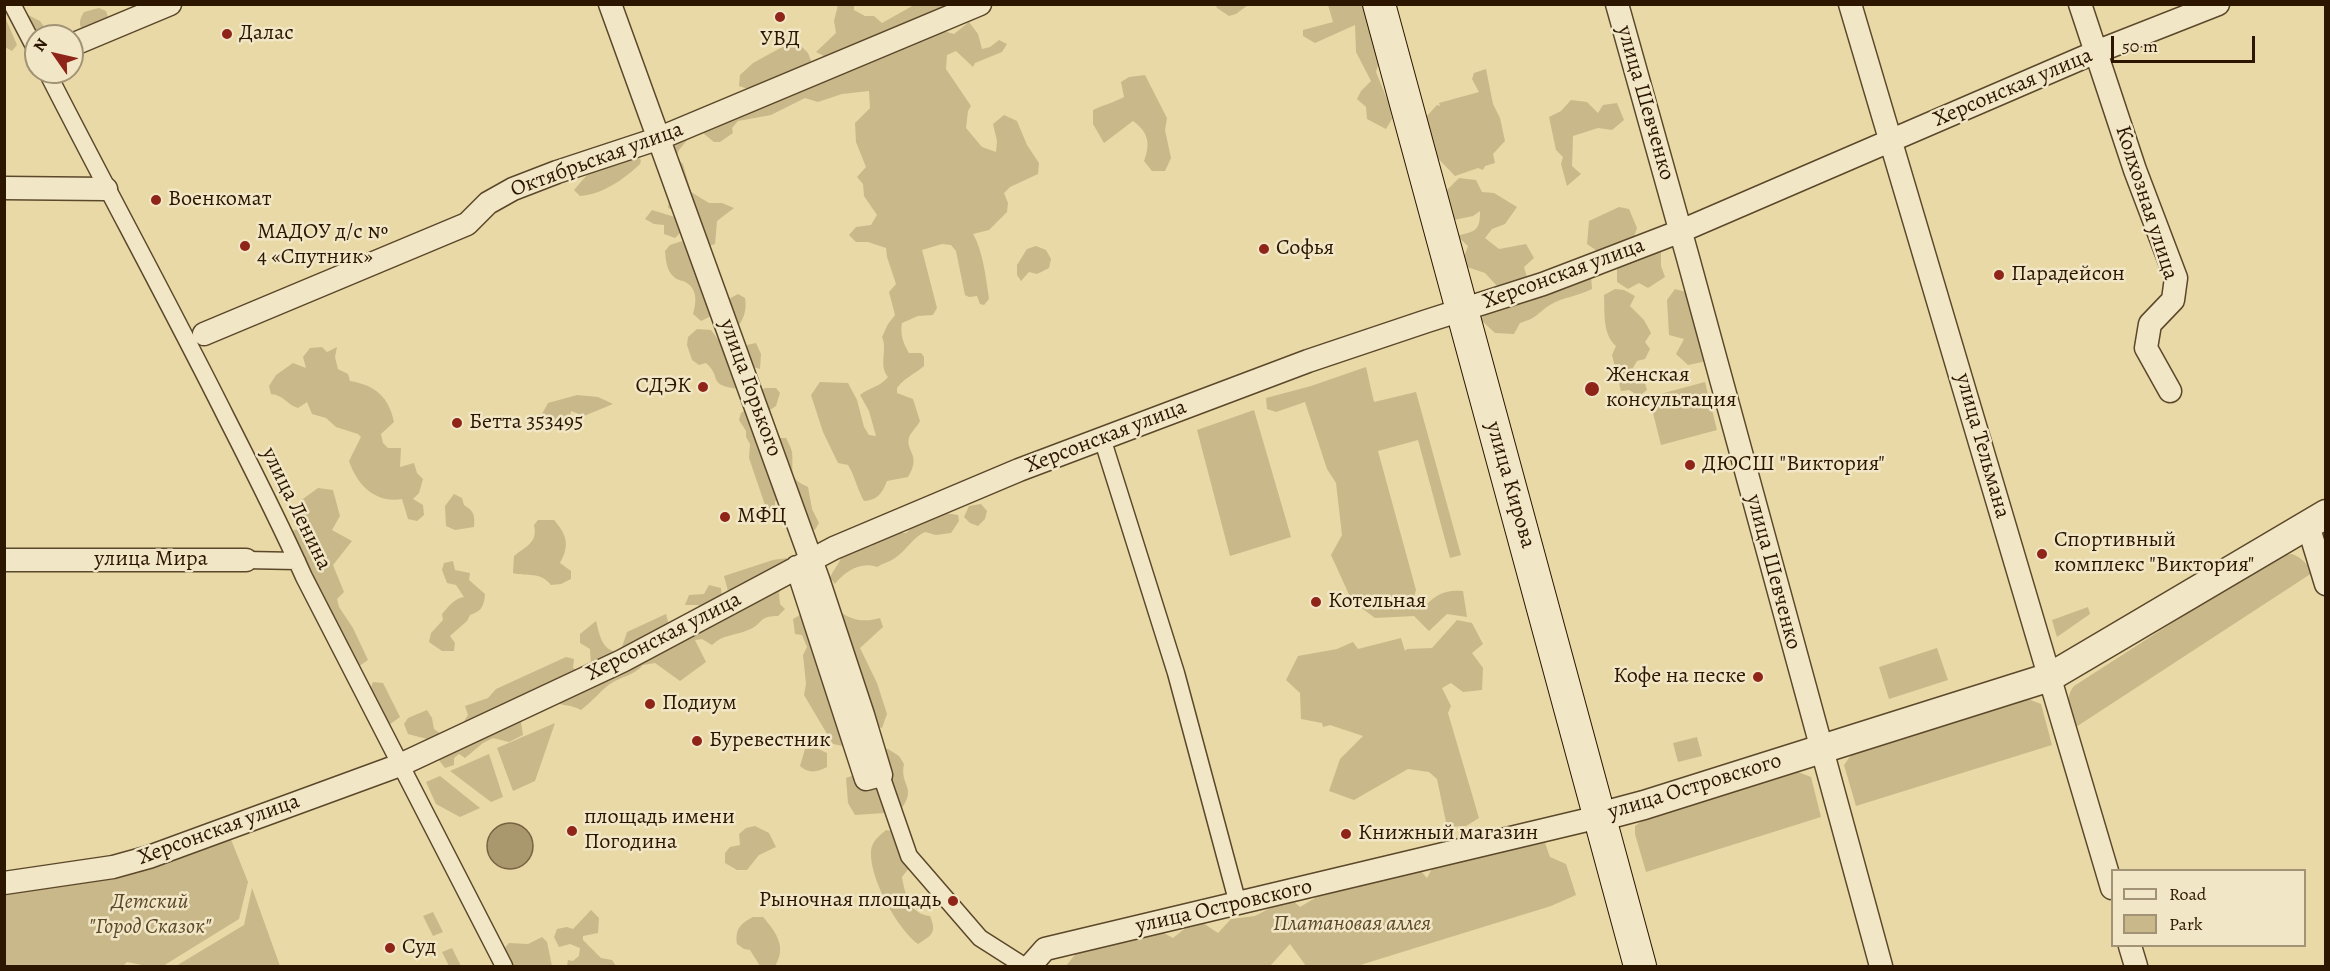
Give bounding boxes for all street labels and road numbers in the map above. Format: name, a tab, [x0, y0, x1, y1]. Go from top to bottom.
street label: улица Шевченко	[1610, 23, 1680, 183]
street label: Херсонская улица	[1929, 43, 2097, 133]
street label: Октябрьская улица	[507, 117, 687, 203]
street label: Колхозная улица	[2109, 123, 2183, 283]
street label: Херсонская улица	[1479, 232, 1649, 316]
street label: улица Горького	[713, 316, 787, 460]
street label: улица Тельмана	[1949, 370, 2015, 522]
street label: Херсонская улица	[1022, 394, 1190, 480]
street label: улица Кирова	[1479, 419, 1541, 551]
street label: улица Ленина	[255, 443, 337, 575]
street label: улица Шевченко	[1740, 492, 1806, 652]
street label: улица Мира	[94, 547, 208, 573]
street label: Херсонская улица	[582, 587, 746, 687]
street label: улица Островского	[1605, 748, 1785, 826]
street label: Херсонская улица	[134, 788, 304, 872]
street label: улица Островского	[1133, 874, 1315, 940]

